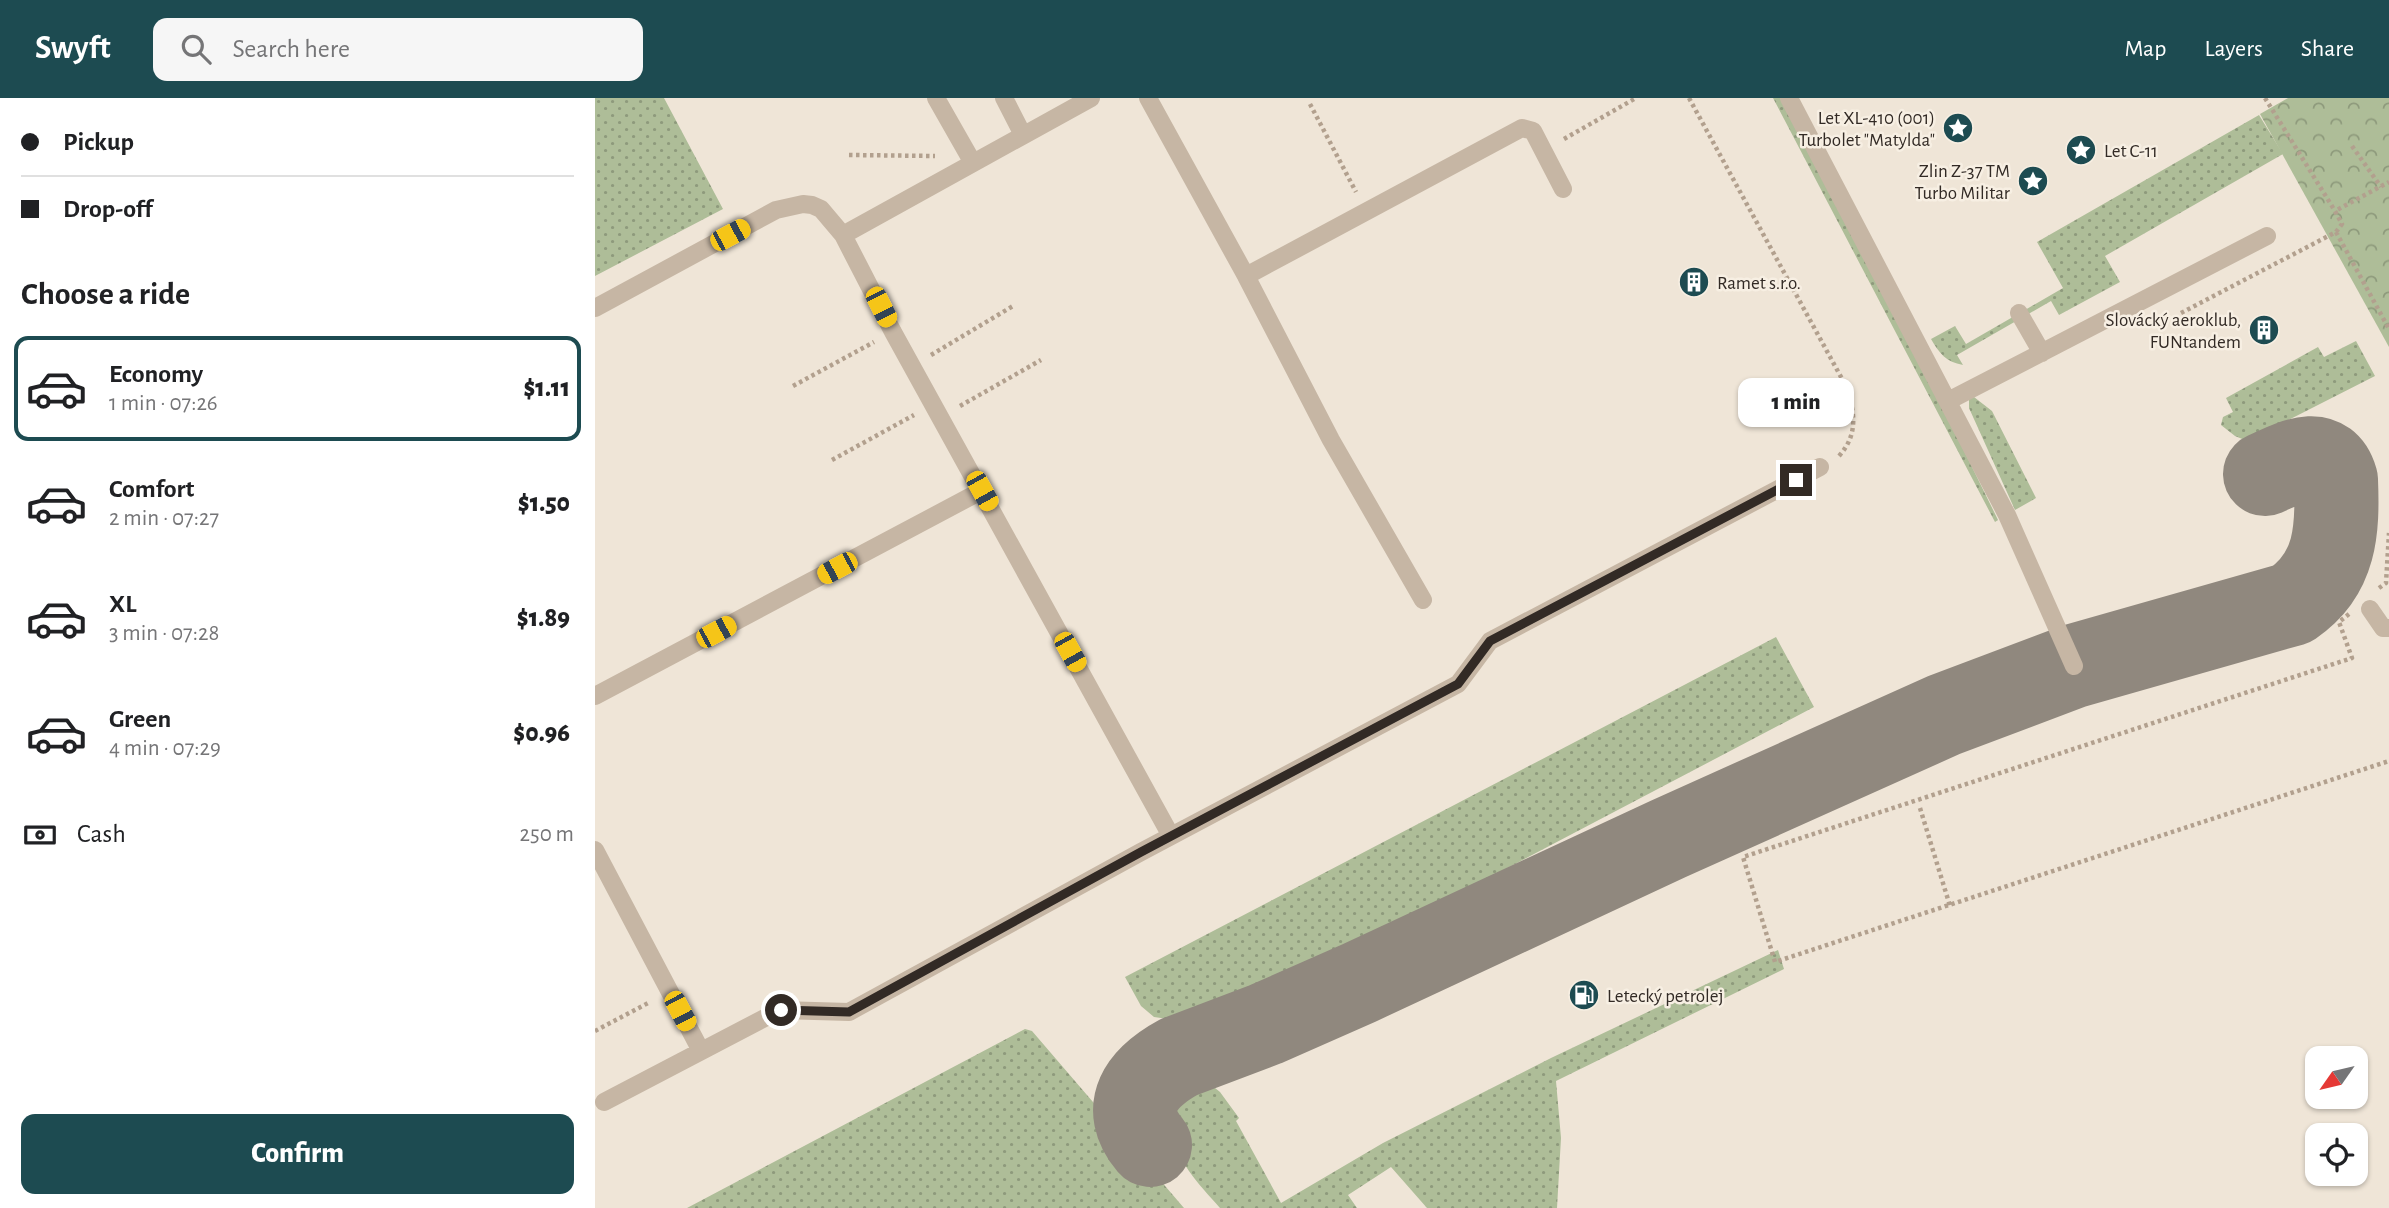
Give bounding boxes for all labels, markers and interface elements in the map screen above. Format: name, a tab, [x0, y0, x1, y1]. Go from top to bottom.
search box	[153, 18, 643, 81]
icon: search	[177, 30, 215, 68]
text: Swyft	[35, 32, 111, 65]
text: Search here	[233, 36, 350, 62]
text: Map	[2124, 37, 2166, 61]
text: Layers	[2204, 37, 2263, 61]
text: Share	[2301, 37, 2354, 61]
place label: Let XL-410 (001) Turbolet "Matylda"	[1799, 109, 1935, 150]
place icon: Let XL-410 (001) Turbolet "Matylda"	[1941, 111, 1975, 145]
text: Pickup	[63, 129, 134, 155]
place icon: Let C-11	[2064, 133, 2098, 167]
place label: Let C-11	[2104, 142, 2158, 161]
place label: Zlin Z-37 TM Turbo Militar	[1915, 162, 2010, 203]
place icon: Zlin Z-37 TM Turbo Militar	[2016, 164, 2050, 198]
text: Drop-off	[63, 196, 152, 222]
car	[707, 216, 754, 254]
building icon: Ramet s.r.o.	[1677, 265, 1711, 299]
place label: Ramet s.r.o.	[1717, 274, 1801, 293]
text: Choose a ride	[21, 278, 190, 310]
car	[863, 284, 900, 330]
place label: Slovácký aeroklub, FUNtandem	[2106, 311, 2241, 352]
building icon: Slovácký aeroklub, FUNtandem	[2247, 313, 2281, 347]
icon: car	[25, 357, 88, 420]
text: Economy	[109, 361, 203, 387]
text: $1.11	[523, 375, 570, 401]
callout: 1 min	[1738, 378, 1854, 428]
text: 1 min	[1772, 391, 1820, 414]
text: 1 min · 07:26	[109, 392, 218, 415]
route end	[1780, 464, 1812, 496]
car	[963, 468, 1002, 514]
icon: car	[25, 472, 88, 535]
text: Comfort	[109, 476, 194, 502]
text: $1.50	[518, 490, 570, 516]
text: 2 min · 07:27	[109, 507, 219, 530]
car	[814, 549, 861, 587]
icon: car	[25, 587, 88, 650]
text: XL	[109, 591, 136, 617]
text: $1.89	[517, 605, 570, 631]
car	[693, 613, 740, 651]
text: 3 min · 07:28	[109, 622, 219, 645]
car	[1051, 629, 1090, 675]
icon: car	[25, 702, 88, 765]
text: Green	[109, 706, 171, 732]
text: $0.96	[513, 720, 570, 746]
text: 4 min · 07:29	[109, 737, 221, 760]
icon: cash	[21, 816, 59, 854]
text: Cash	[77, 821, 126, 847]
text: 250 m	[520, 823, 574, 846]
fuel station icon: Letecký petrolej	[1567, 978, 1601, 1012]
place label: Letecký petrolej	[1607, 987, 1724, 1006]
car	[661, 988, 700, 1034]
route start	[765, 994, 797, 1026]
north arrow	[2305, 1046, 2368, 1110]
map controls	[2305, 1046, 2368, 1186]
button: Confirm	[21, 1114, 574, 1194]
button: locate	[2305, 1123, 2368, 1186]

